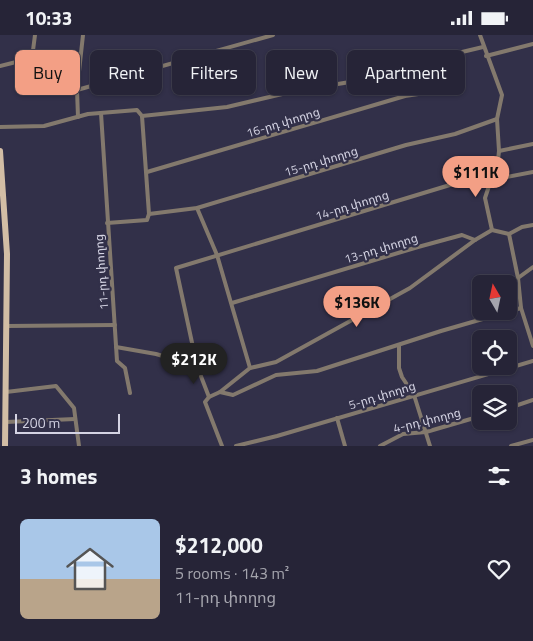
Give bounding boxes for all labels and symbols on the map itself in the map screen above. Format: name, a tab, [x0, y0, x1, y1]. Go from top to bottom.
street label: 16-րդ փողոց	[244, 102, 322, 142]
street label: 15-րդ փողոց	[282, 141, 360, 181]
pin: $111K	[441, 155, 511, 198]
street label: 14-րդ փողոց	[313, 185, 391, 225]
street label: 13-րդ փողոց	[342, 228, 420, 268]
street label: 11-րդ փողոց	[89, 234, 113, 310]
north arrow	[472, 275, 518, 320]
pin: $136K	[322, 285, 392, 328]
pin: $212K	[159, 343, 229, 385]
street label: 5-րդ փողոց	[346, 376, 418, 414]
street label: 4-րդ փողոց	[391, 402, 463, 438]
scale bar	[15, 411, 120, 434]

